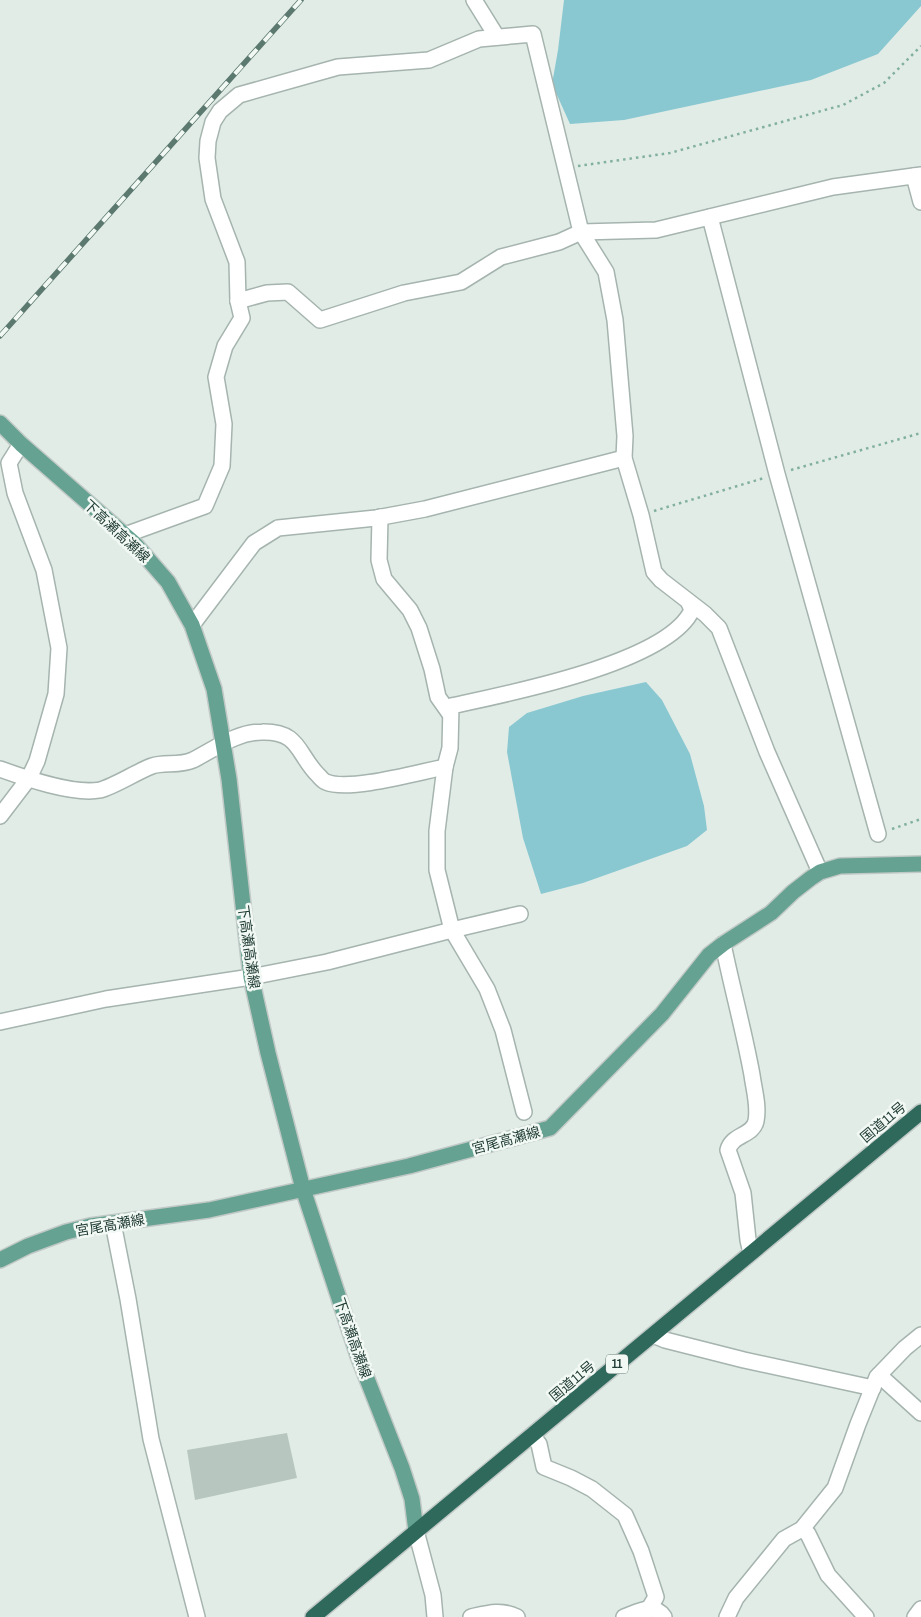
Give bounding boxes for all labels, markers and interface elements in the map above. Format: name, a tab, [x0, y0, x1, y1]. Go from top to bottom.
street label: 下高瀬高瀬線	[80, 496, 154, 566]
street label: 下高瀬高瀬線	[234, 904, 264, 990]
street label: 国道11号	[857, 1098, 909, 1146]
street label: 宮尾高瀬線	[470, 1122, 542, 1158]
street label: 宮尾高瀬線	[74, 1210, 146, 1240]
street label: 下高瀬高瀬線	[331, 1295, 375, 1381]
road number: 11	[606, 1355, 628, 1374]
street label: 国道11号	[546, 1357, 598, 1405]

